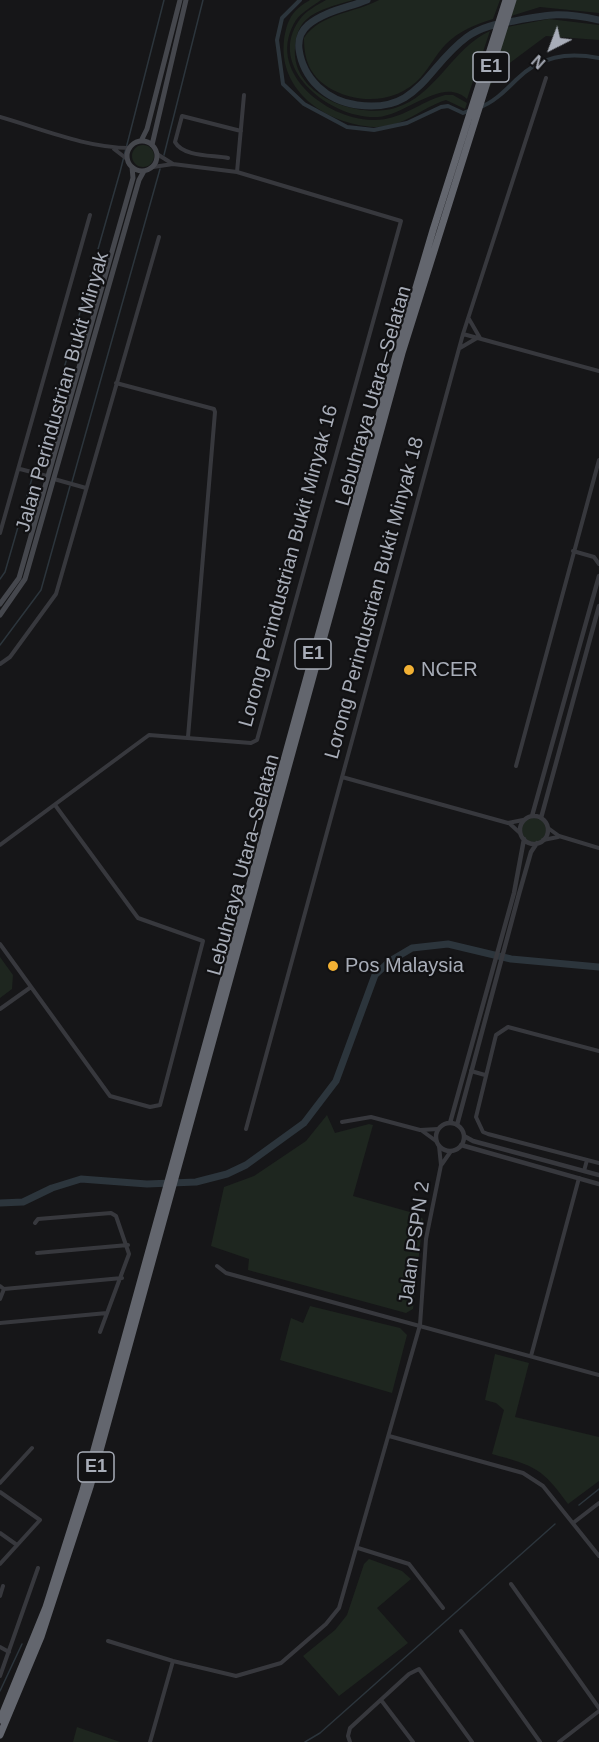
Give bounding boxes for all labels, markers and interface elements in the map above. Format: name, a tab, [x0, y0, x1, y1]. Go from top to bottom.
north arrow	[521, 18, 581, 78]
road number: E1	[473, 52, 509, 82]
text: N	[529, 52, 549, 72]
street label: Jalan Perindustrian Bukit Minyak	[11, 249, 115, 535]
street label: Lebuhraya Utara–Selatan	[331, 283, 417, 509]
street label: Lorong Perindustrian Bukit Minyak 16	[234, 402, 344, 730]
street label: Lorong Perindustrian Bukit Minyak 18	[320, 434, 430, 762]
road number: E1	[295, 639, 331, 669]
place label: NCER	[421, 658, 478, 682]
marker: NCER	[402, 663, 416, 677]
street label: Lebuhraya Utara–Selatan	[203, 752, 285, 978]
place label: Pos Malaysia	[345, 954, 464, 978]
marker: Pos Malaysia	[326, 959, 340, 973]
street label: Jalan PSPN 2	[394, 1180, 436, 1306]
road number: E1	[78, 1452, 114, 1482]

